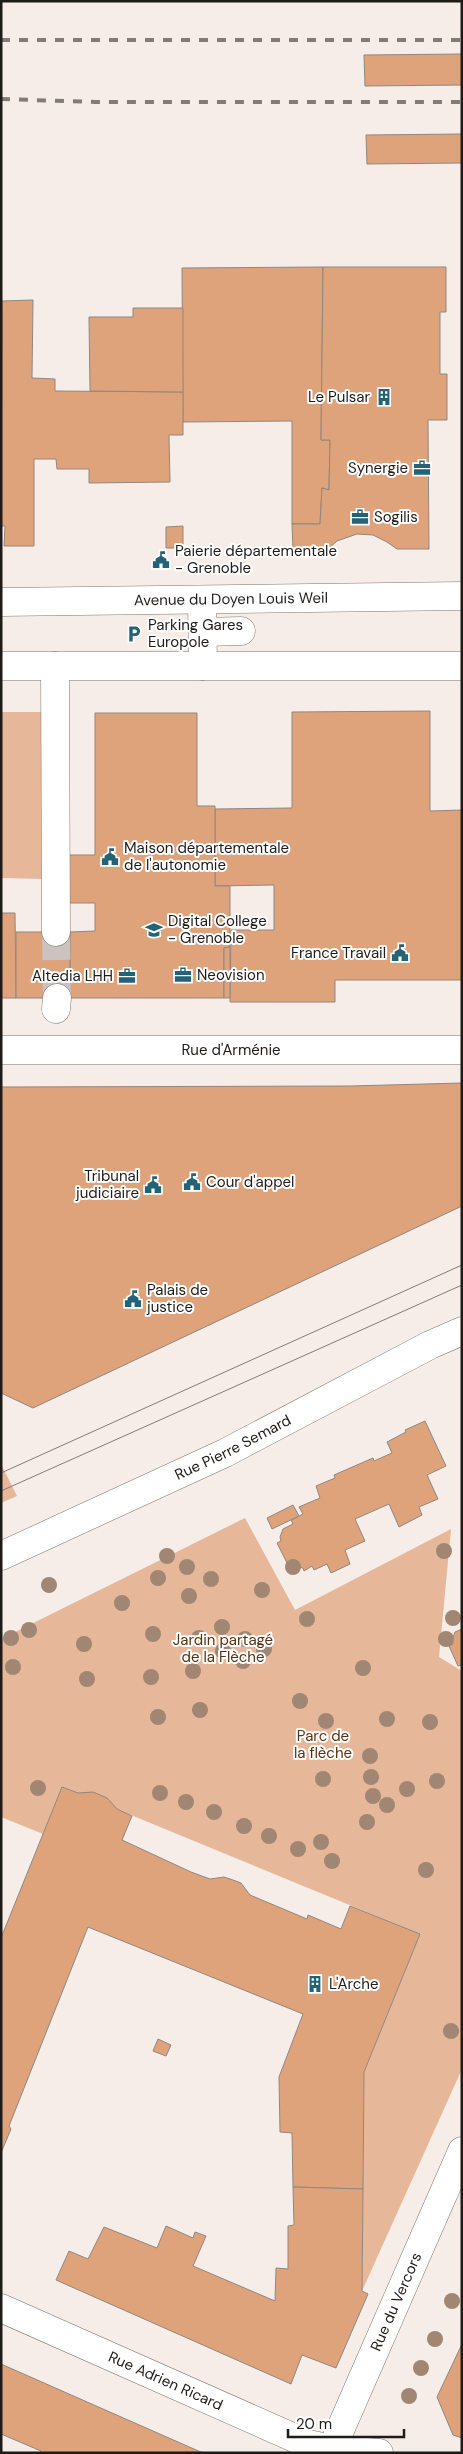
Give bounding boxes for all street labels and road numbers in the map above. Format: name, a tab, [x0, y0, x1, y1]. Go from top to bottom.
street label: Avenue du Doyen Louis Weil	[134, 588, 328, 610]
street label: Rue d'Arménie	[181, 1040, 281, 1060]
street label: Rue Pierre Semard	[171, 1410, 295, 1485]
street label: Rue du Vercors	[366, 2249, 426, 2354]
street label: Rue Adrien Ricard	[105, 2347, 226, 2415]

